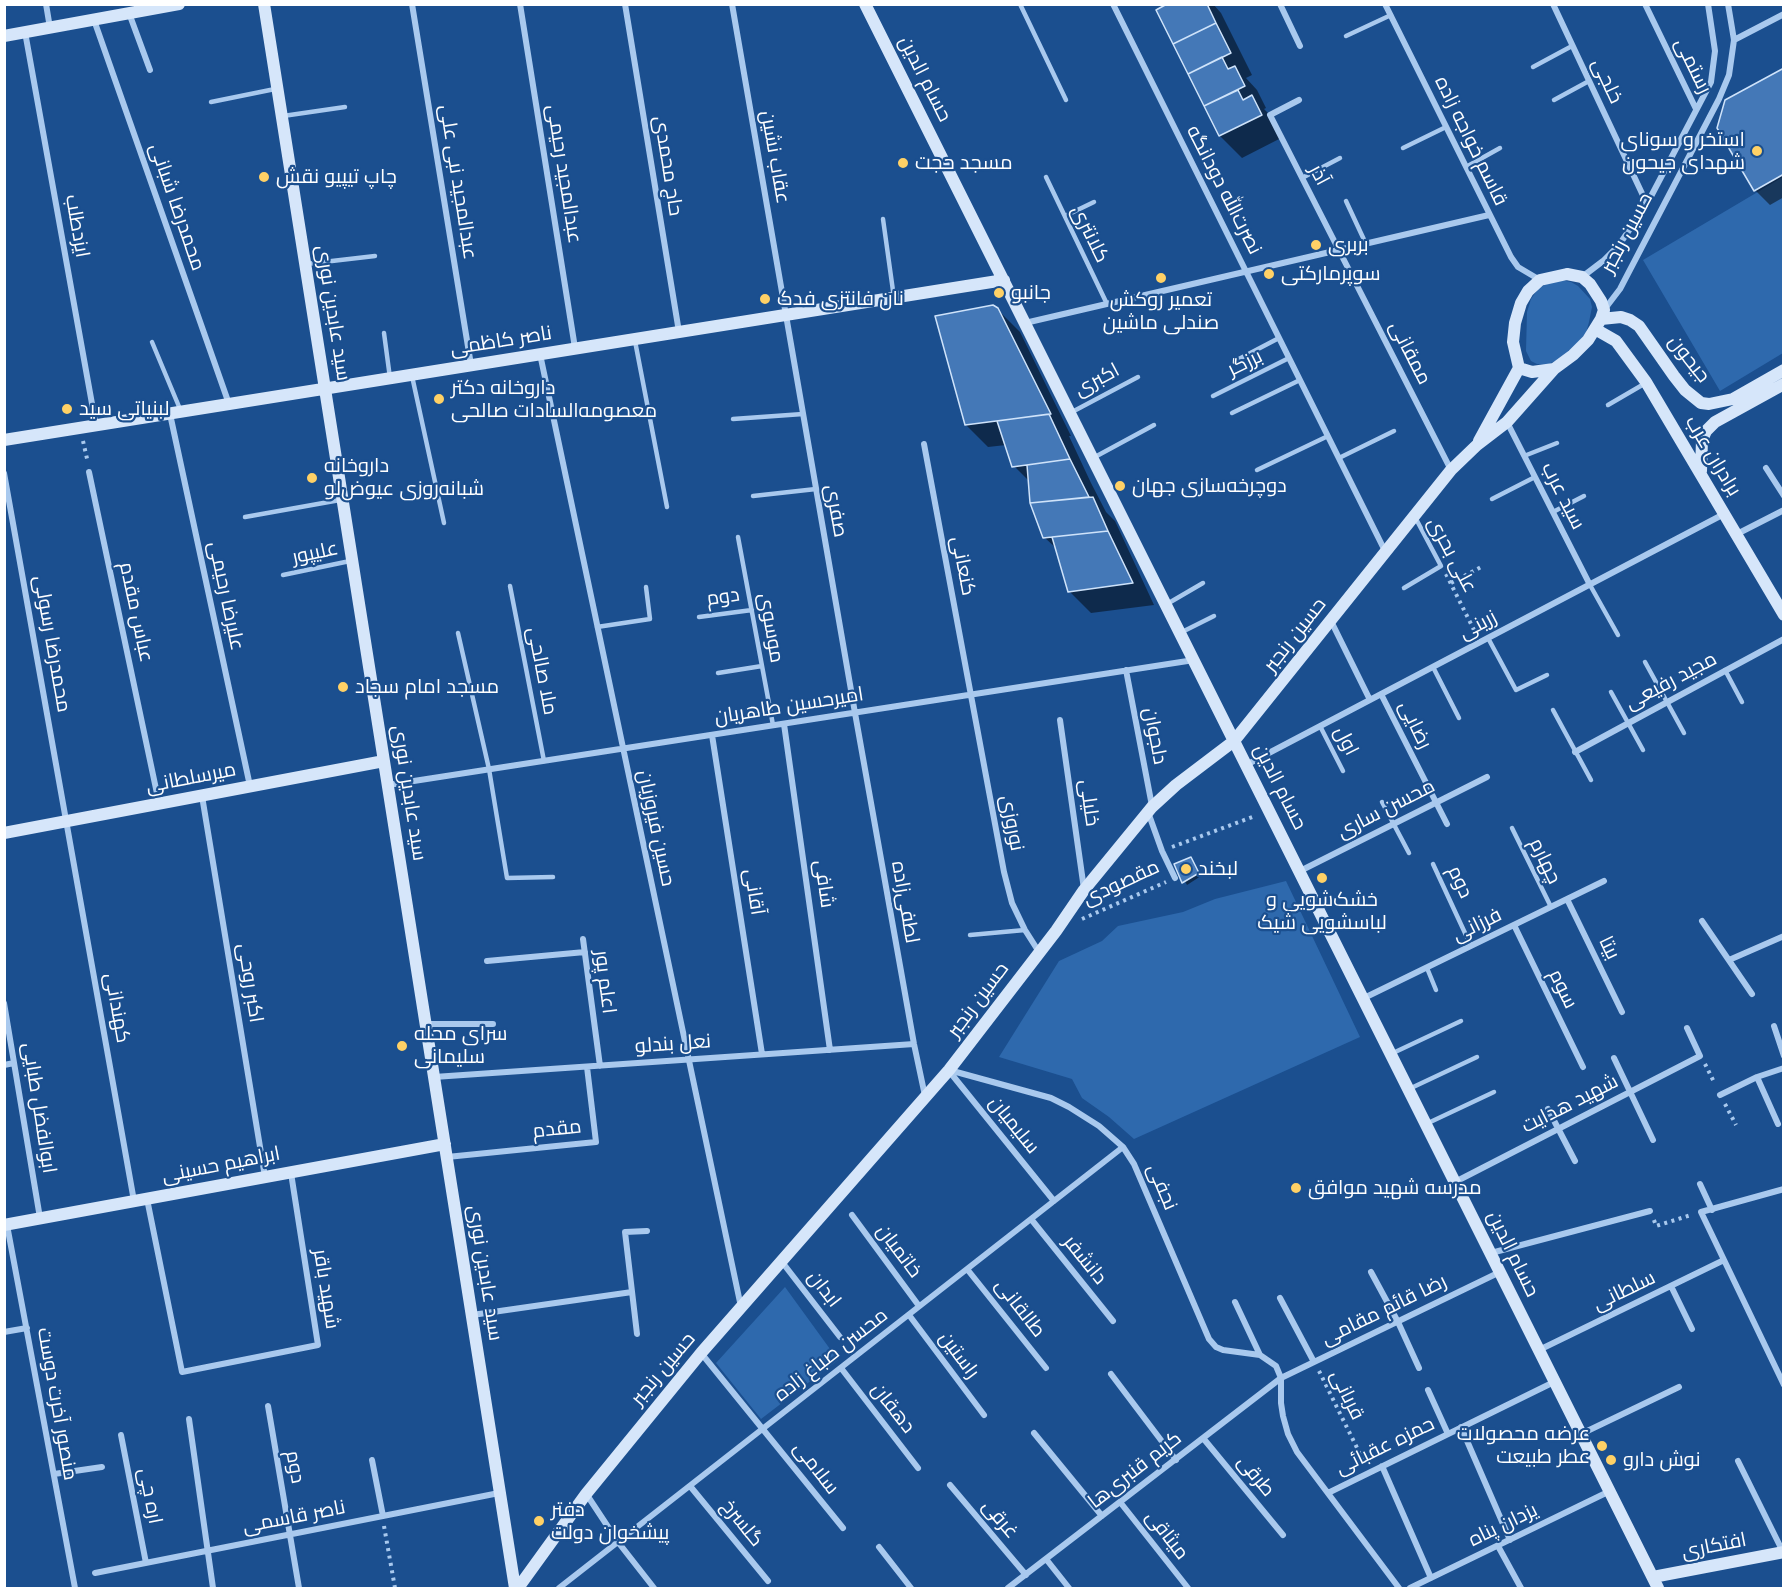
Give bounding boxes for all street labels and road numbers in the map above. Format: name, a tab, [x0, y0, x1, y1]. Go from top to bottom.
street label: حسام الدین	[893, 32, 957, 126]
street label: رستمی	[1669, 34, 1717, 98]
street label: خلجی	[1586, 55, 1628, 107]
street label: قاسم خواجه زاده	[1429, 72, 1513, 210]
street label: عبدالمجید نبی علی	[434, 103, 482, 261]
street label: عبدالمجید رحیمی	[541, 103, 587, 245]
street label: عقاب نشین	[755, 109, 795, 205]
street label: حاج محمدی	[648, 114, 688, 218]
street label: نصرت‌الله دودانگه	[1181, 121, 1267, 259]
street label: محمدرضا شبانی	[144, 140, 210, 274]
street label: آذر	[1304, 160, 1334, 190]
street label: حسین رنجبر	[1596, 189, 1658, 277]
street label: ایزدطلب	[60, 193, 94, 259]
street label: کلانتری	[1066, 201, 1114, 267]
street label: سید عابدین نوری	[310, 244, 356, 382]
street label: ممقانی	[1384, 317, 1436, 389]
street label: ناصر کاظمی	[448, 321, 554, 361]
street label: جیحون	[1663, 330, 1715, 388]
street label: برزگر	[1224, 344, 1266, 382]
street label: اکبری	[1070, 358, 1124, 402]
street label: برادران عرب	[1680, 412, 1746, 500]
street label: سید عرب	[1536, 458, 1590, 534]
street label: صفری	[820, 483, 852, 539]
street label: علی بحری	[1422, 513, 1482, 597]
street label: کنعانی	[945, 534, 981, 598]
street label: علیپور	[290, 536, 340, 570]
street label: علیرضا رحیمی	[203, 539, 249, 653]
street label: عباس مقدم	[114, 560, 158, 664]
street label: محمدرضا رسولی	[28, 574, 76, 714]
street label: دوم	[705, 583, 741, 611]
street label: موسوی	[753, 591, 789, 665]
street label: حسین رنجبر	[1258, 593, 1332, 677]
street label: زرینی	[1455, 605, 1501, 645]
street label: ملا صالحی	[522, 625, 562, 717]
street label: مجید رفیعی	[1621, 647, 1721, 715]
street label: امیرحسین طاهریان	[713, 682, 865, 730]
street label: رضایی	[1393, 697, 1437, 753]
street label: دلجوان	[1138, 705, 1172, 767]
street label: اول	[1329, 722, 1363, 760]
street label: سید عابدین نوری	[386, 724, 432, 862]
street label: حسام الدین	[1248, 740, 1312, 834]
street label: میرسلطانی	[144, 758, 238, 798]
street label: حسین فیروزیان	[632, 768, 680, 888]
street label: محسن ساری	[1333, 774, 1439, 844]
street label: خلیلی	[1074, 778, 1104, 828]
street label: نوروزی	[995, 793, 1029, 853]
street label: چهارم	[1524, 834, 1566, 888]
street label: مقصودی	[1079, 855, 1163, 911]
street label: شافی	[809, 858, 839, 910]
street label: لطفی‌زاده	[886, 859, 924, 945]
street label: دوم	[1442, 862, 1478, 902]
street label: آقانی	[739, 867, 769, 917]
street label: فرزانی	[1448, 903, 1506, 947]
street label: بیتا	[1593, 932, 1625, 964]
street label: اکبر روحی	[232, 942, 268, 1024]
street label: اعلم پور	[589, 949, 621, 1015]
street label: حسین رنجبر	[942, 958, 1014, 1042]
street label: سوم	[1543, 965, 1583, 1013]
street label: کهندانی	[99, 971, 135, 1045]
street label: نعل بندلو	[634, 1029, 712, 1059]
street label: ابوالفضل طبایی	[17, 1041, 61, 1175]
street label: شهید هدایت	[1518, 1069, 1622, 1139]
street label: سلیمیان	[984, 1091, 1044, 1159]
street label: مقدم	[531, 1115, 583, 1143]
street label: ابراهیم حسینی	[160, 1142, 282, 1188]
street label: نجفی	[1142, 1160, 1182, 1214]
street label: سید عابدین نوری	[462, 1204, 508, 1342]
street label: حسام الدین	[1482, 1207, 1544, 1301]
street label: خاتمیان	[871, 1219, 927, 1283]
street label: دانشفر	[1058, 1231, 1112, 1289]
street label: شهید باقر	[308, 1247, 344, 1331]
street label: ابدان	[802, 1266, 846, 1312]
street label: سلطانی	[1589, 1266, 1659, 1316]
street label: رضا قائم مقامی	[1317, 1269, 1451, 1351]
street label: طالقانی	[990, 1274, 1050, 1342]
street label: محسن صباغ زاده	[769, 1303, 893, 1407]
street label: منصور آخرت دوست	[32, 1326, 82, 1482]
street label: راستین	[933, 1327, 985, 1383]
street label: حسین رنجبر	[626, 1328, 700, 1410]
street label: قربانی	[1325, 1366, 1369, 1424]
street label: دهقان	[866, 1378, 920, 1438]
street label: حمزه عقبائی	[1332, 1412, 1438, 1480]
street label: کریم قنبری‌ها	[1084, 1426, 1186, 1514]
street label: سلامی	[788, 1437, 844, 1499]
street label: دوم	[280, 1449, 310, 1485]
street label: طرقی	[1232, 1450, 1280, 1502]
street label: اره چی	[133, 1466, 167, 1526]
street label: گلسرخ	[716, 1494, 768, 1552]
street label: ناصر قاسمی	[241, 1495, 347, 1539]
street label: غرقی	[977, 1495, 1023, 1543]
street label: یزدان پناه	[1465, 1498, 1541, 1552]
street label: میثاقی	[1140, 1505, 1194, 1565]
street label: افتکاری	[1679, 1528, 1749, 1564]

